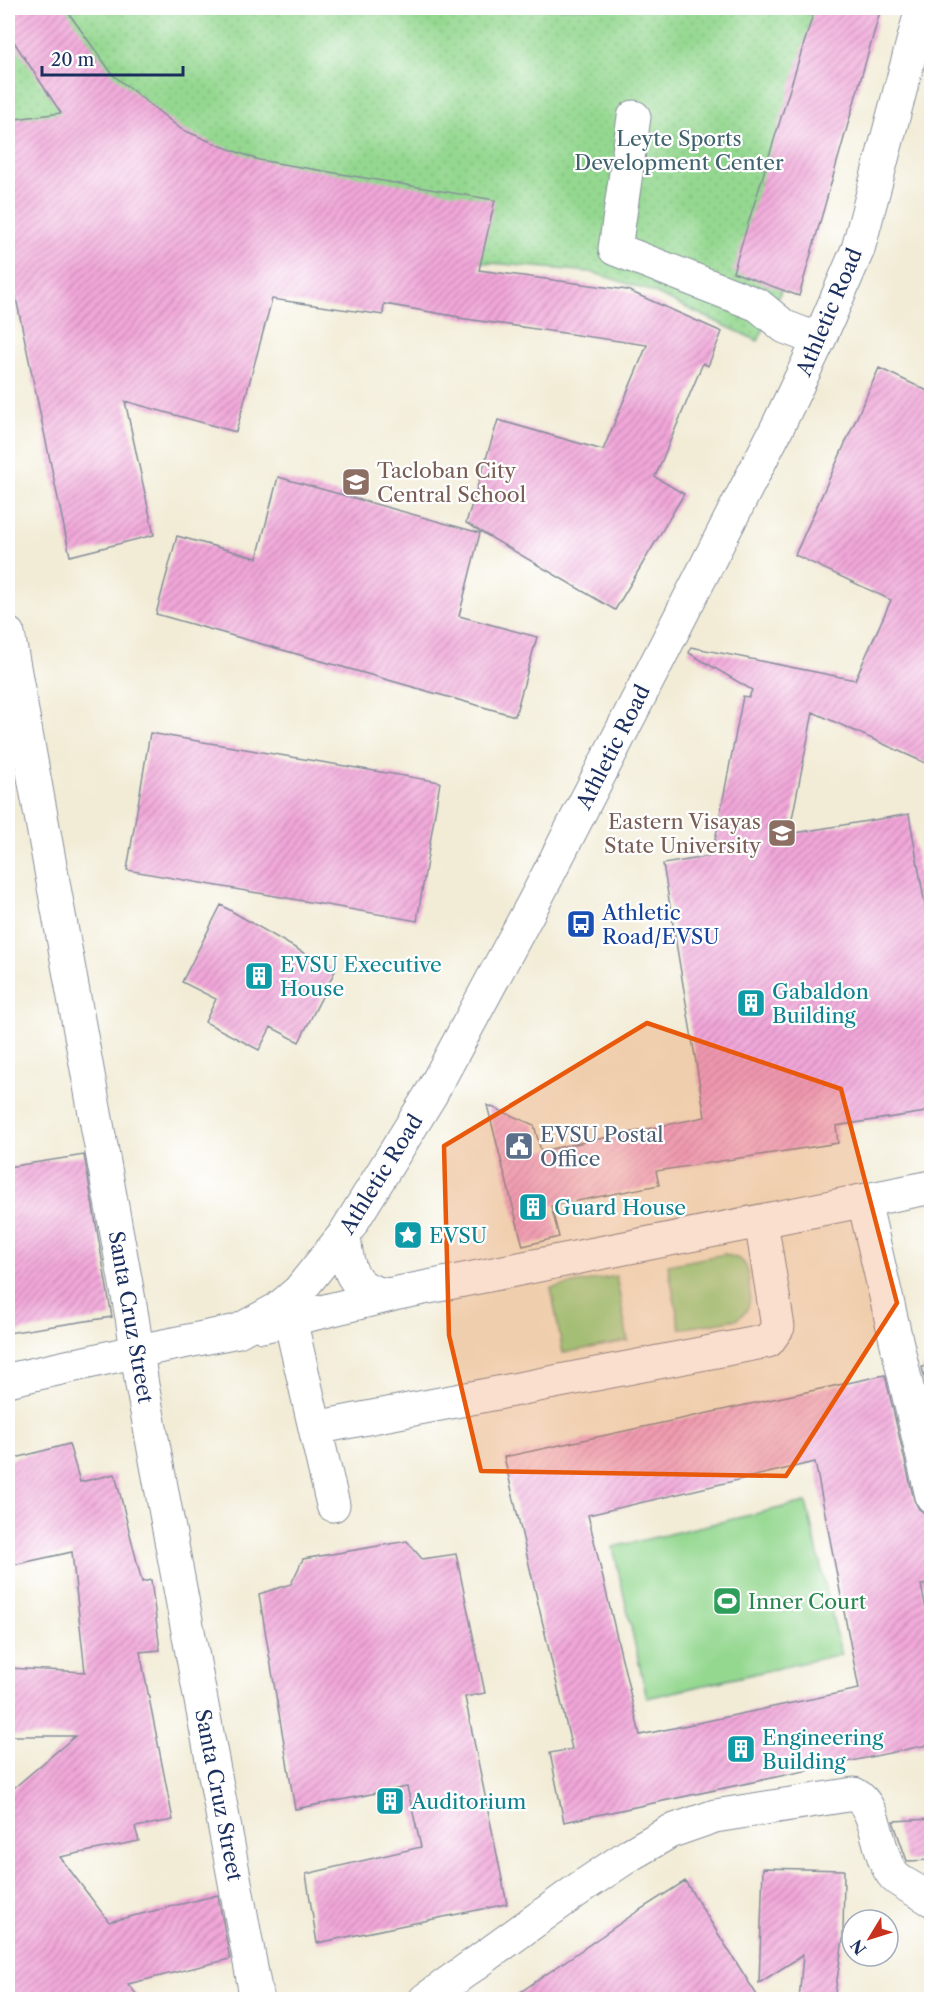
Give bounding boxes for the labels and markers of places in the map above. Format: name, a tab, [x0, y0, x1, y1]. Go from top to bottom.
place label: Tacloban City Central School	[377, 458, 526, 507]
school or university icon: Tacloban City Central School	[340, 466, 372, 498]
place label: Eastern Visayas State University	[604, 809, 761, 858]
school or university icon: Eastern Visayas State University	[766, 817, 798, 849]
place label: Athletic Road/EVSU	[601, 900, 720, 949]
bus stop icon: Athletic Road/EVSU	[565, 908, 597, 940]
place label: EVSU Executive House	[280, 952, 442, 1001]
building icon: EVSU Executive House	[243, 960, 275, 992]
place label: Gabaldon Building	[772, 979, 869, 1028]
building icon: Gabaldon Building	[735, 987, 767, 1019]
place label: EVSU Postal Office	[540, 1122, 664, 1171]
public building icon: EVSU Postal Office	[503, 1130, 535, 1162]
building icon: Guard House	[517, 1191, 549, 1223]
place label: Guard House	[554, 1195, 686, 1220]
place icon: EVSU	[392, 1219, 424, 1251]
place label: EVSU	[429, 1223, 487, 1248]
sports icon: Inner Court	[711, 1585, 743, 1617]
place label: Inner Court	[748, 1589, 867, 1614]
place label: Engineering Building	[762, 1725, 884, 1774]
building icon: Engineering Building	[725, 1733, 757, 1765]
building icon: Auditorium	[374, 1785, 406, 1817]
place label: Auditorium	[410, 1789, 527, 1814]

